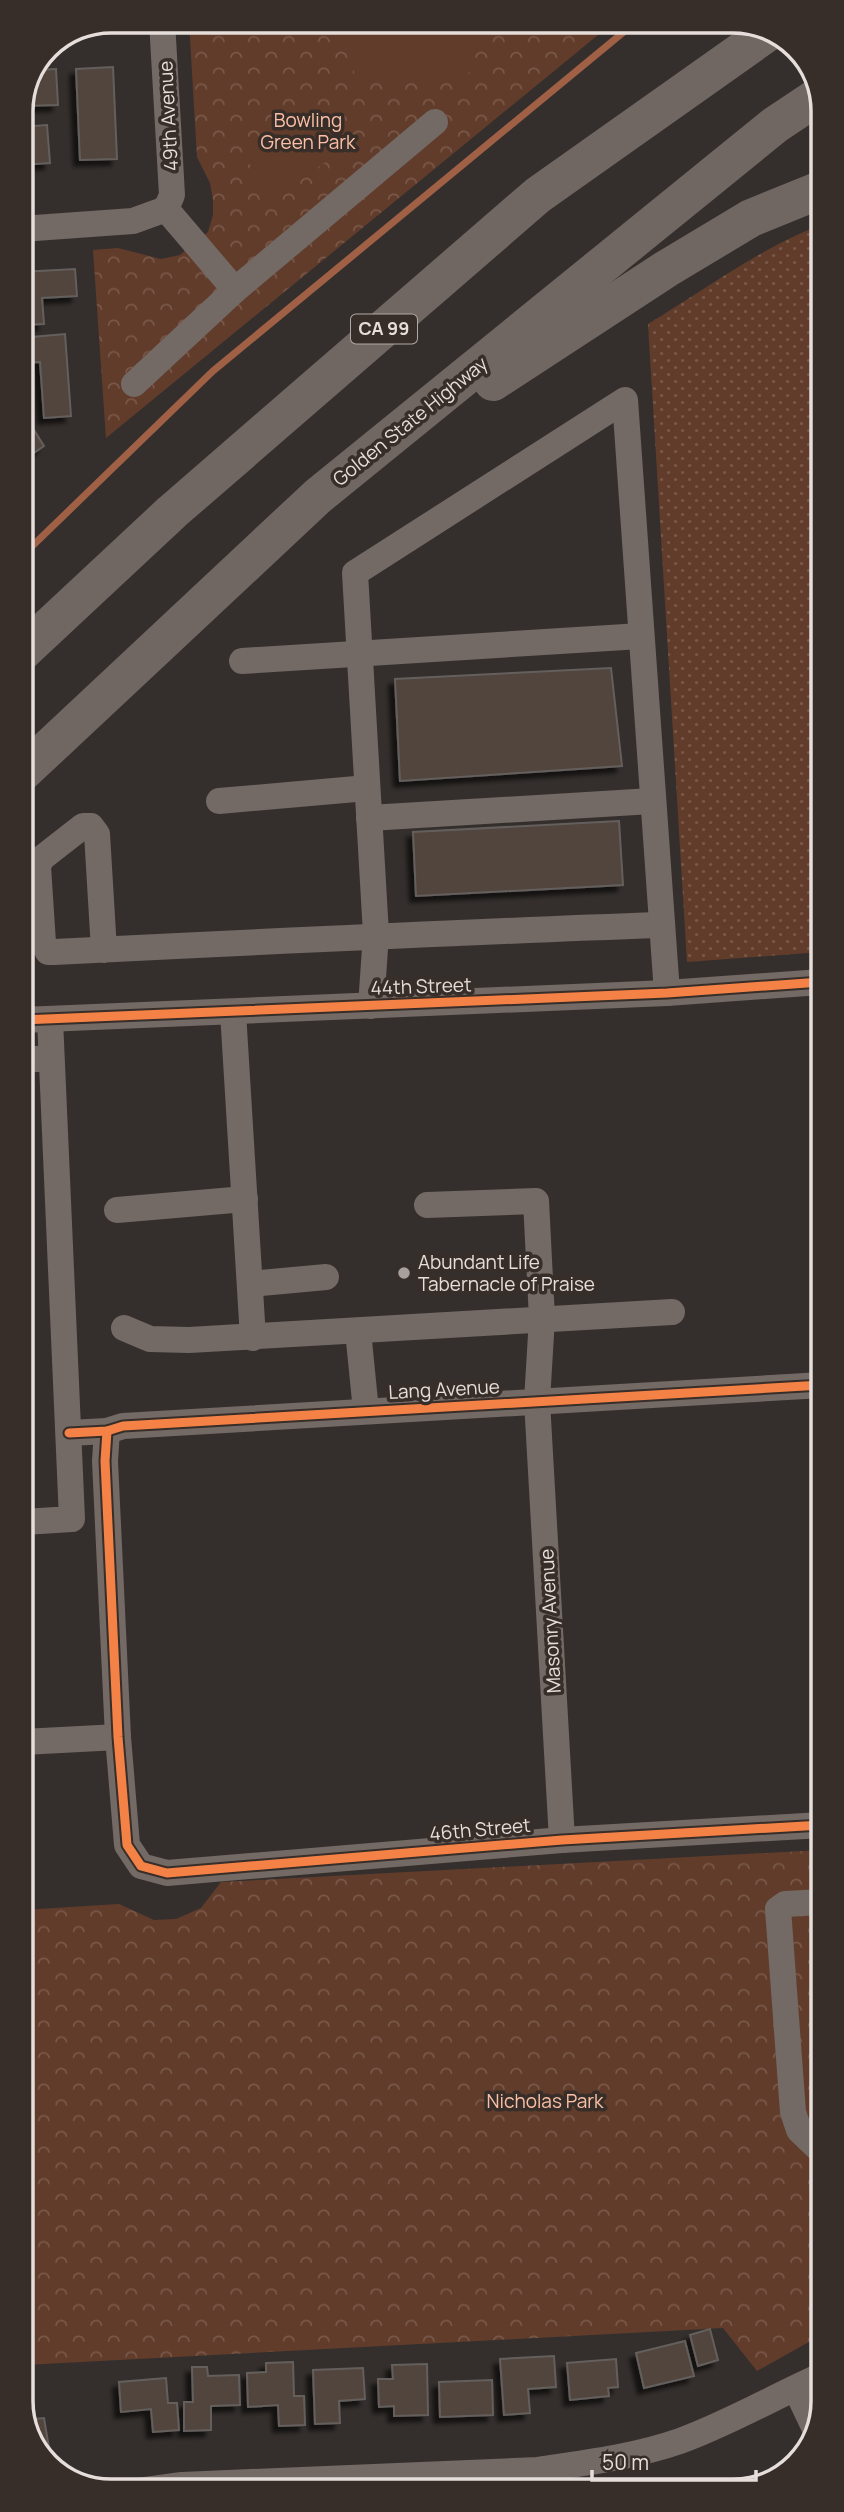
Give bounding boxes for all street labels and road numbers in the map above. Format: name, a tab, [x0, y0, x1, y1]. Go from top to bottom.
street label: 49th Avenue	[152, 60, 184, 172]
road number: CA 99	[351, 314, 417, 344]
street label: Golden State Highway	[327, 350, 493, 492]
street label: 44th Street	[370, 971, 472, 1001]
street label: Lang Avenue	[388, 1373, 500, 1405]
street label: Masonry Avenue	[533, 1548, 567, 1694]
street label: 46th Street	[428, 1812, 532, 1846]

